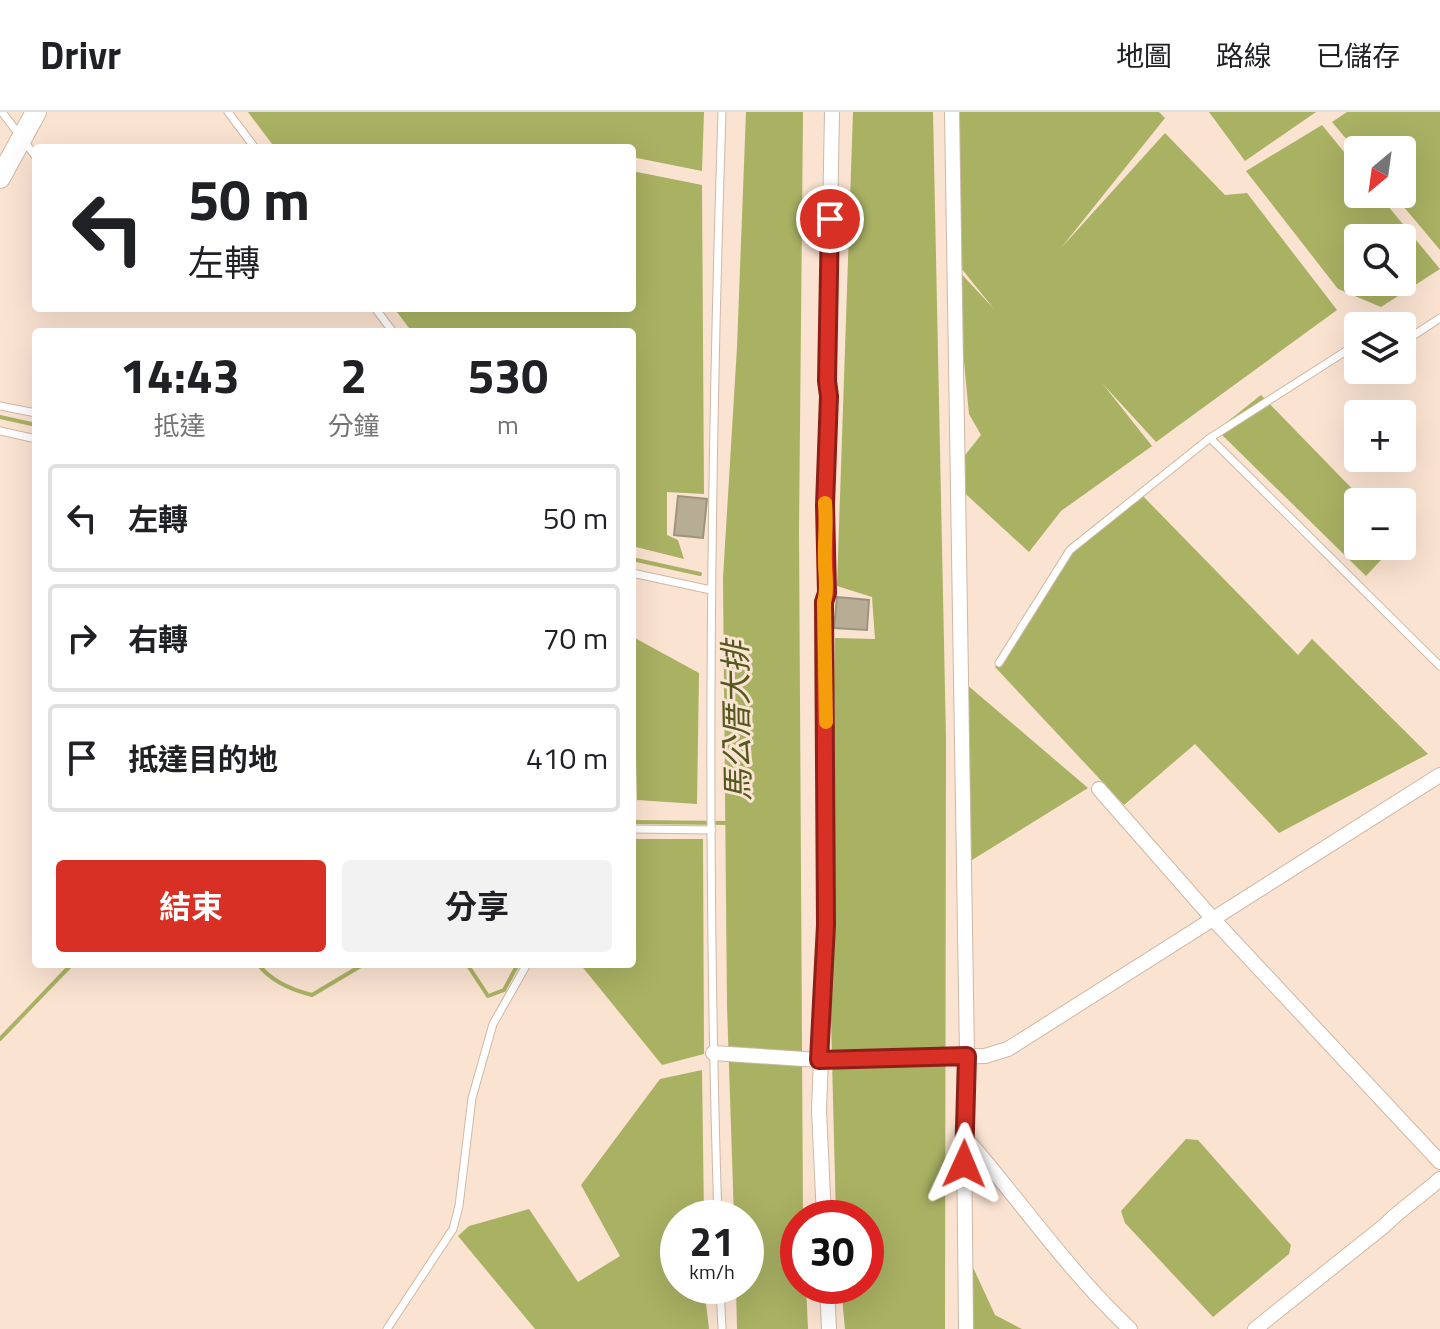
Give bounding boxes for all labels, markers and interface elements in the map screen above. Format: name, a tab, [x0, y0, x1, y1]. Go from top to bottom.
text: Drivr	[40, 26, 121, 84]
text: 地圖	[1116, 34, 1172, 77]
text: 路線	[1216, 34, 1272, 77]
text: 已儲存	[1316, 34, 1400, 77]
north arrow	[1344, 136, 1416, 208]
map controls	[1344, 136, 1416, 560]
text: 50 m	[188, 157, 310, 242]
icon: left	[56, 176, 160, 280]
pin	[796, 185, 864, 253]
icon: arrive	[808, 197, 852, 241]
button: search	[1344, 224, 1416, 296]
text: 左轉	[188, 235, 260, 290]
button: layers	[1344, 312, 1416, 384]
text: 14:43	[120, 339, 240, 412]
text: 2	[340, 339, 367, 412]
text: 530	[467, 339, 548, 412]
button: +	[1344, 400, 1416, 472]
text: m	[497, 405, 519, 444]
text: 抵達	[154, 406, 206, 445]
text: 分鐘	[328, 406, 380, 445]
button: −	[1344, 488, 1416, 560]
text: 50 m	[543, 495, 608, 541]
icon: left	[60, 496, 104, 540]
text: 左轉	[128, 496, 188, 542]
text: 70 m	[543, 615, 608, 661]
icon: right	[60, 616, 104, 660]
text: 右轉	[128, 616, 188, 662]
water label: 馬公厝大排	[711, 637, 761, 801]
text: 410 m	[526, 735, 608, 781]
icon: arrive	[60, 736, 104, 780]
text: 抵達目的地	[128, 736, 278, 782]
button: 結束	[56, 860, 326, 952]
button: 分享	[342, 860, 612, 952]
position arrow	[922, 1122, 1006, 1206]
speed limit sign: 30	[780, 1200, 884, 1304]
text: 21	[690, 1211, 734, 1272]
text: km/h	[689, 1256, 735, 1287]

